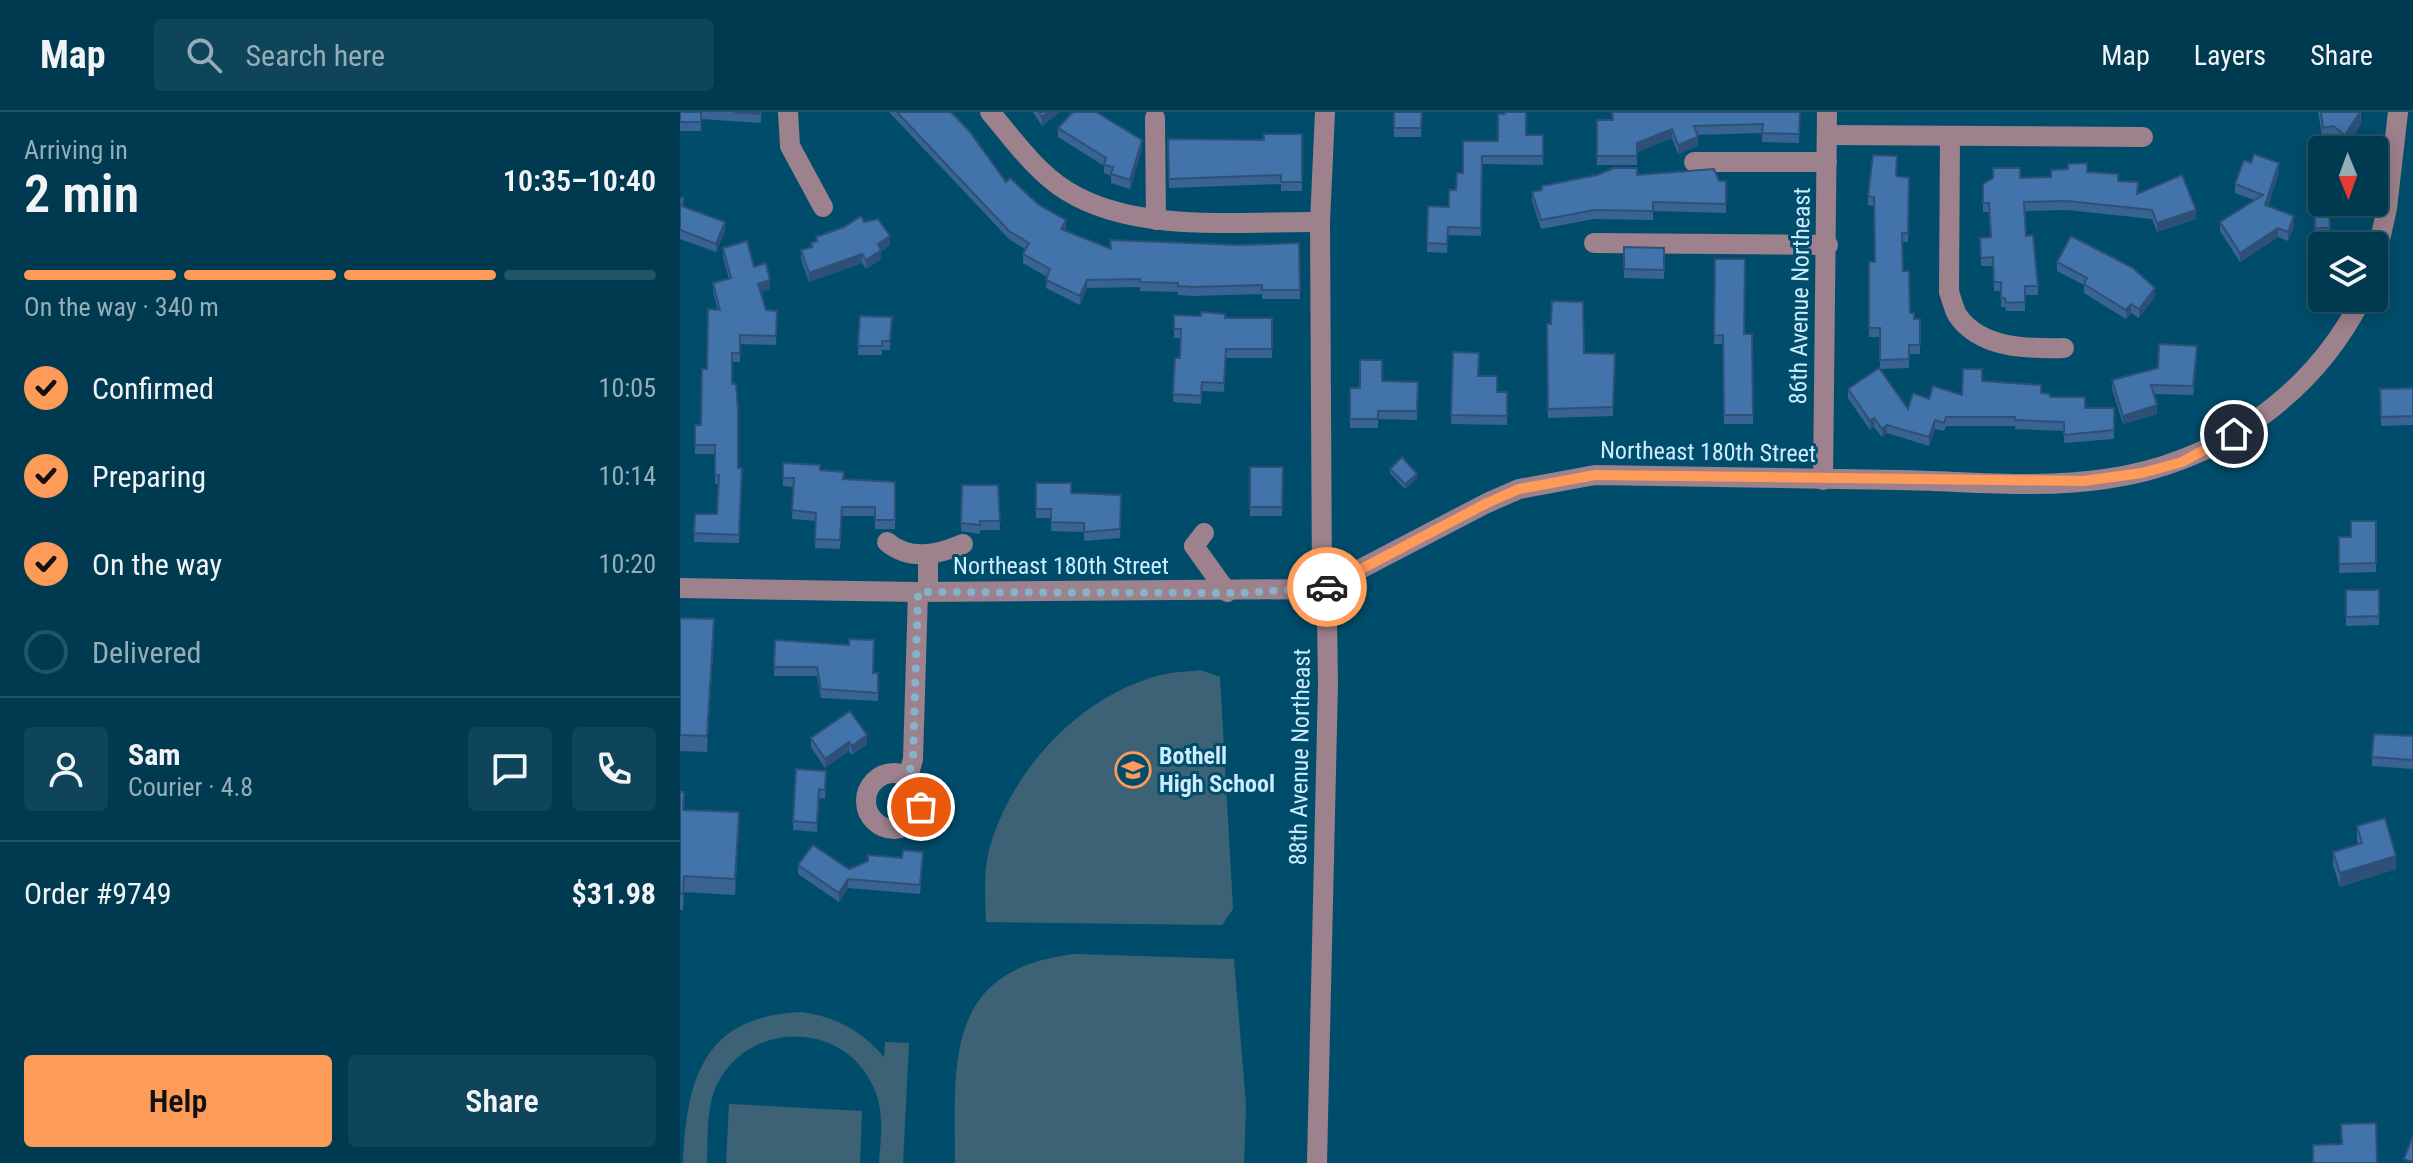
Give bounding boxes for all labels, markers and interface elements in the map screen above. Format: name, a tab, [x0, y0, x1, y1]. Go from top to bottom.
search box	[154, 19, 714, 91]
text: Map	[40, 33, 106, 77]
icon: search	[182, 33, 226, 77]
text: Search here	[246, 38, 385, 73]
text: Map	[2101, 39, 2150, 72]
text: Layers	[2194, 39, 2266, 72]
text: Share	[2310, 39, 2373, 72]
text: Arriving in	[24, 135, 128, 165]
north arrow	[2308, 136, 2388, 216]
map controls	[2308, 136, 2388, 312]
text: 10:35–10:40	[503, 163, 656, 198]
text: 2 min	[24, 164, 139, 225]
street label: 86th Avenue Northeast	[1784, 187, 1816, 405]
button: layers	[2308, 232, 2388, 312]
text: On the way · 340 m	[24, 292, 219, 322]
icon: check	[24, 366, 68, 410]
text: Confirmed	[92, 371, 214, 406]
text: 10:05	[599, 373, 656, 403]
pin	[2200, 400, 2268, 468]
icon: home	[2212, 412, 2256, 456]
street label: Northeast 180th Street	[1600, 436, 1816, 468]
icon: check	[24, 454, 68, 498]
text: Preparing	[92, 459, 206, 494]
text: 10:14	[599, 461, 656, 491]
icon: check	[24, 542, 68, 586]
text: On the way	[92, 547, 222, 582]
courier	[1287, 547, 1367, 627]
text: 10:20	[599, 549, 656, 579]
street label: Northeast 180th Street	[953, 552, 1169, 580]
icon: car	[1305, 565, 1349, 609]
text: Delivered	[92, 635, 201, 670]
street label: 88th Avenue Northeast	[1284, 648, 1316, 866]
button: person	[24, 727, 108, 811]
button: chat	[468, 727, 552, 811]
button: phone	[572, 727, 656, 811]
text: Sam	[128, 737, 181, 772]
place label: Bothell High School	[1159, 742, 1275, 798]
school or university icon: Bothell High School	[1114, 751, 1152, 789]
text: Courier · 4.8	[128, 772, 253, 802]
pin	[887, 773, 955, 841]
icon: bag	[899, 785, 943, 829]
text: Order #9749	[24, 876, 172, 911]
text: $31.98	[571, 876, 656, 911]
button: Help	[24, 1055, 332, 1147]
button: Share	[348, 1055, 656, 1147]

